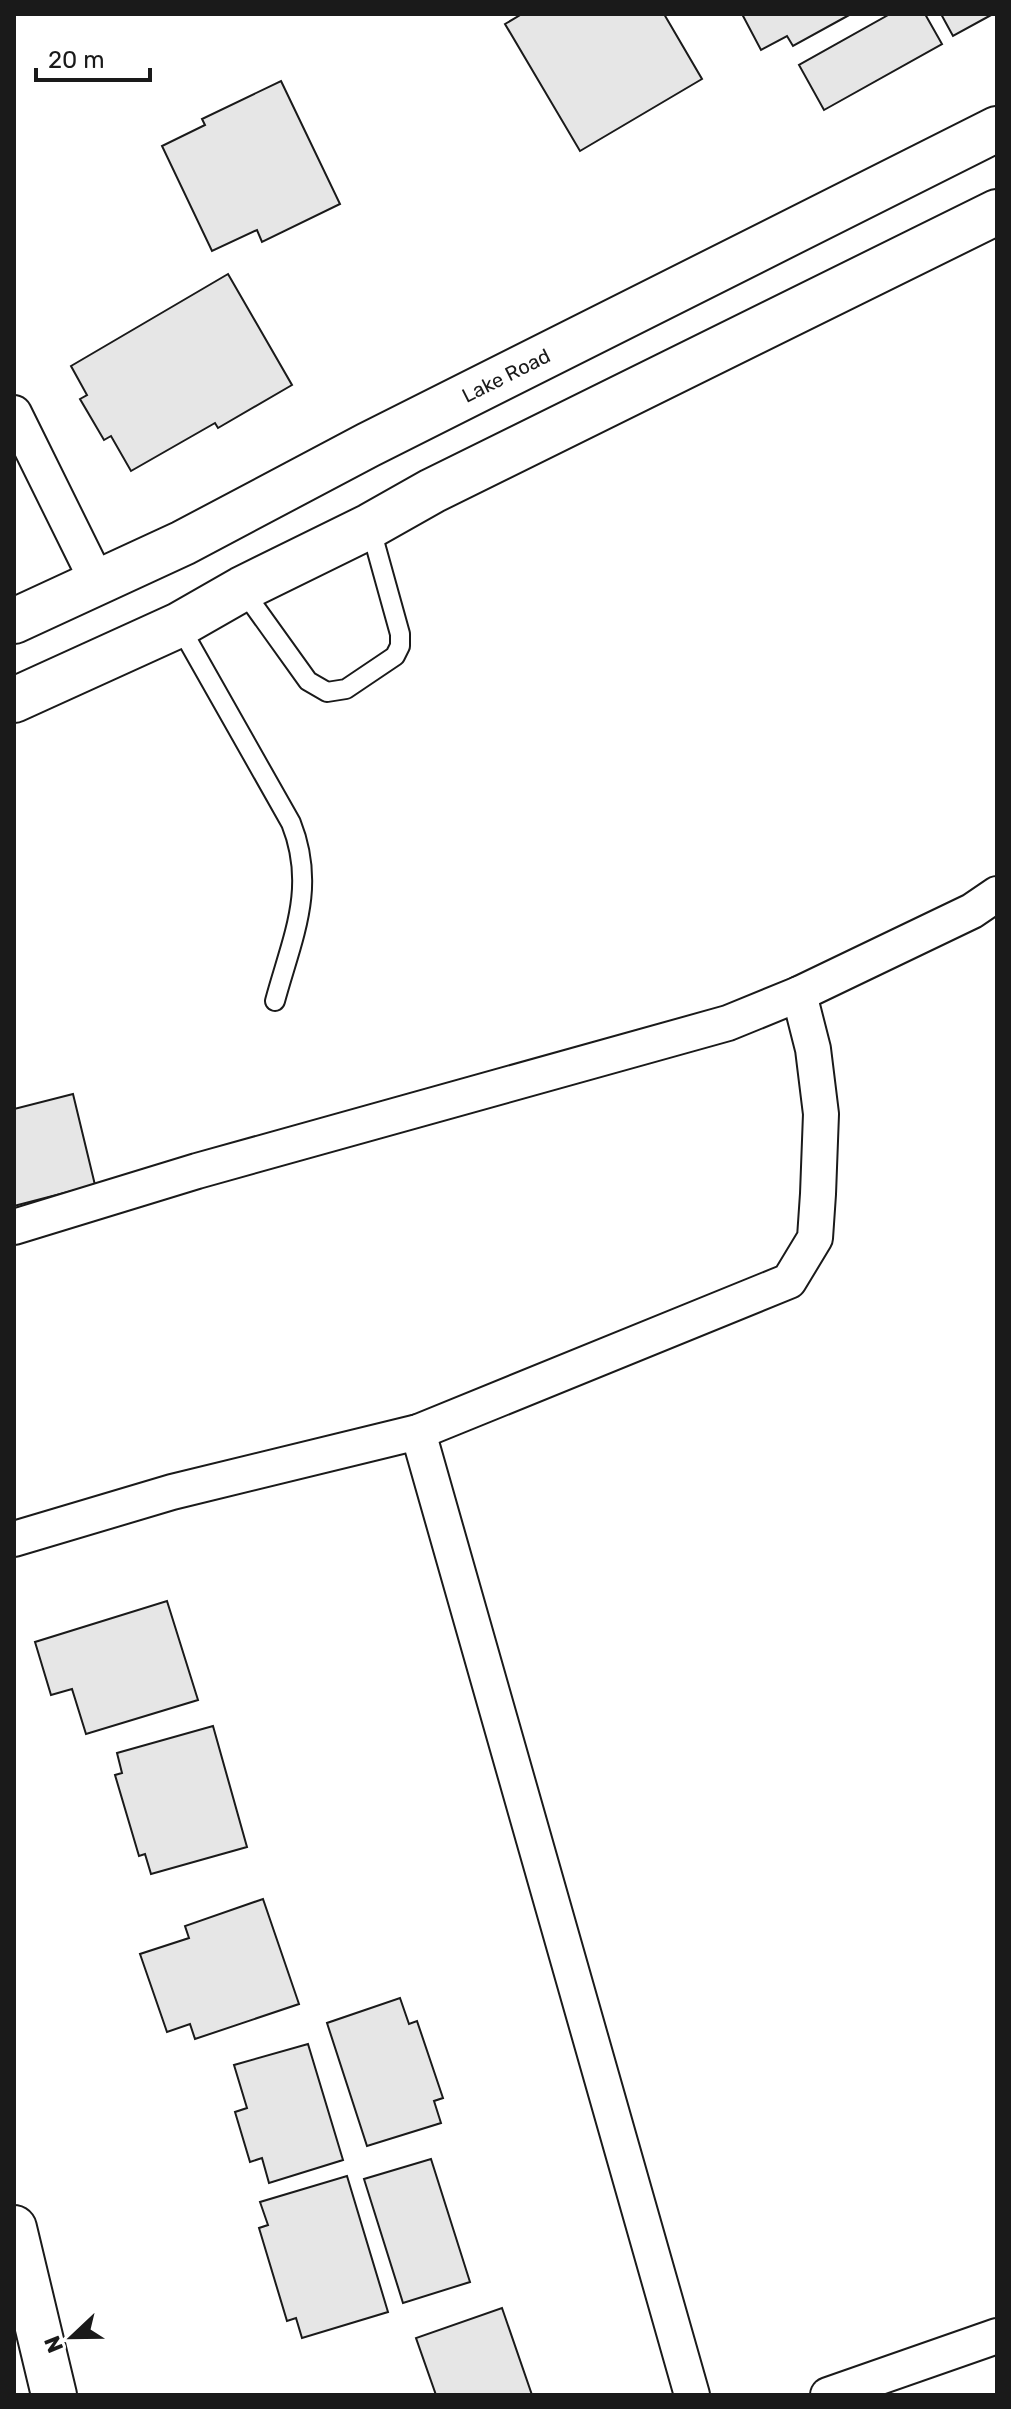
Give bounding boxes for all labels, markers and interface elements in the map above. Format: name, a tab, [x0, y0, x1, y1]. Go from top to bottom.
scale bar	[36, 32, 150, 82]
text: 20 m	[48, 46, 105, 74]
street label: Lake Road	[458, 343, 554, 408]
north arrow	[32, 2297, 112, 2377]
text: N	[38, 2332, 69, 2357]

